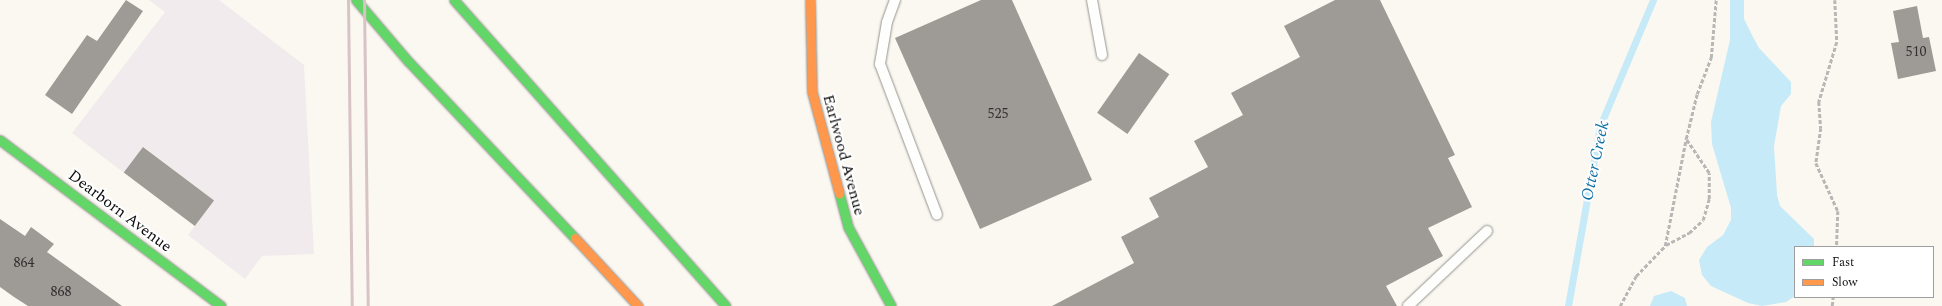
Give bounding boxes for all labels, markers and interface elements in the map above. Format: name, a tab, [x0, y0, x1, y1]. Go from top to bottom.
house number: 510	[1906, 44, 1926, 60]
street label: Earlwood Avenue	[819, 92, 869, 218]
house number: 525	[988, 106, 1008, 122]
water label: Otter Creek	[1578, 119, 1614, 203]
street label: Dearborn Avenue	[64, 166, 176, 256]
legend	[1794, 246, 1934, 298]
text: Fast	[1832, 253, 1854, 272]
house number: 864	[14, 255, 34, 271]
text: Slow	[1832, 273, 1857, 292]
house number: 868	[51, 284, 71, 300]

